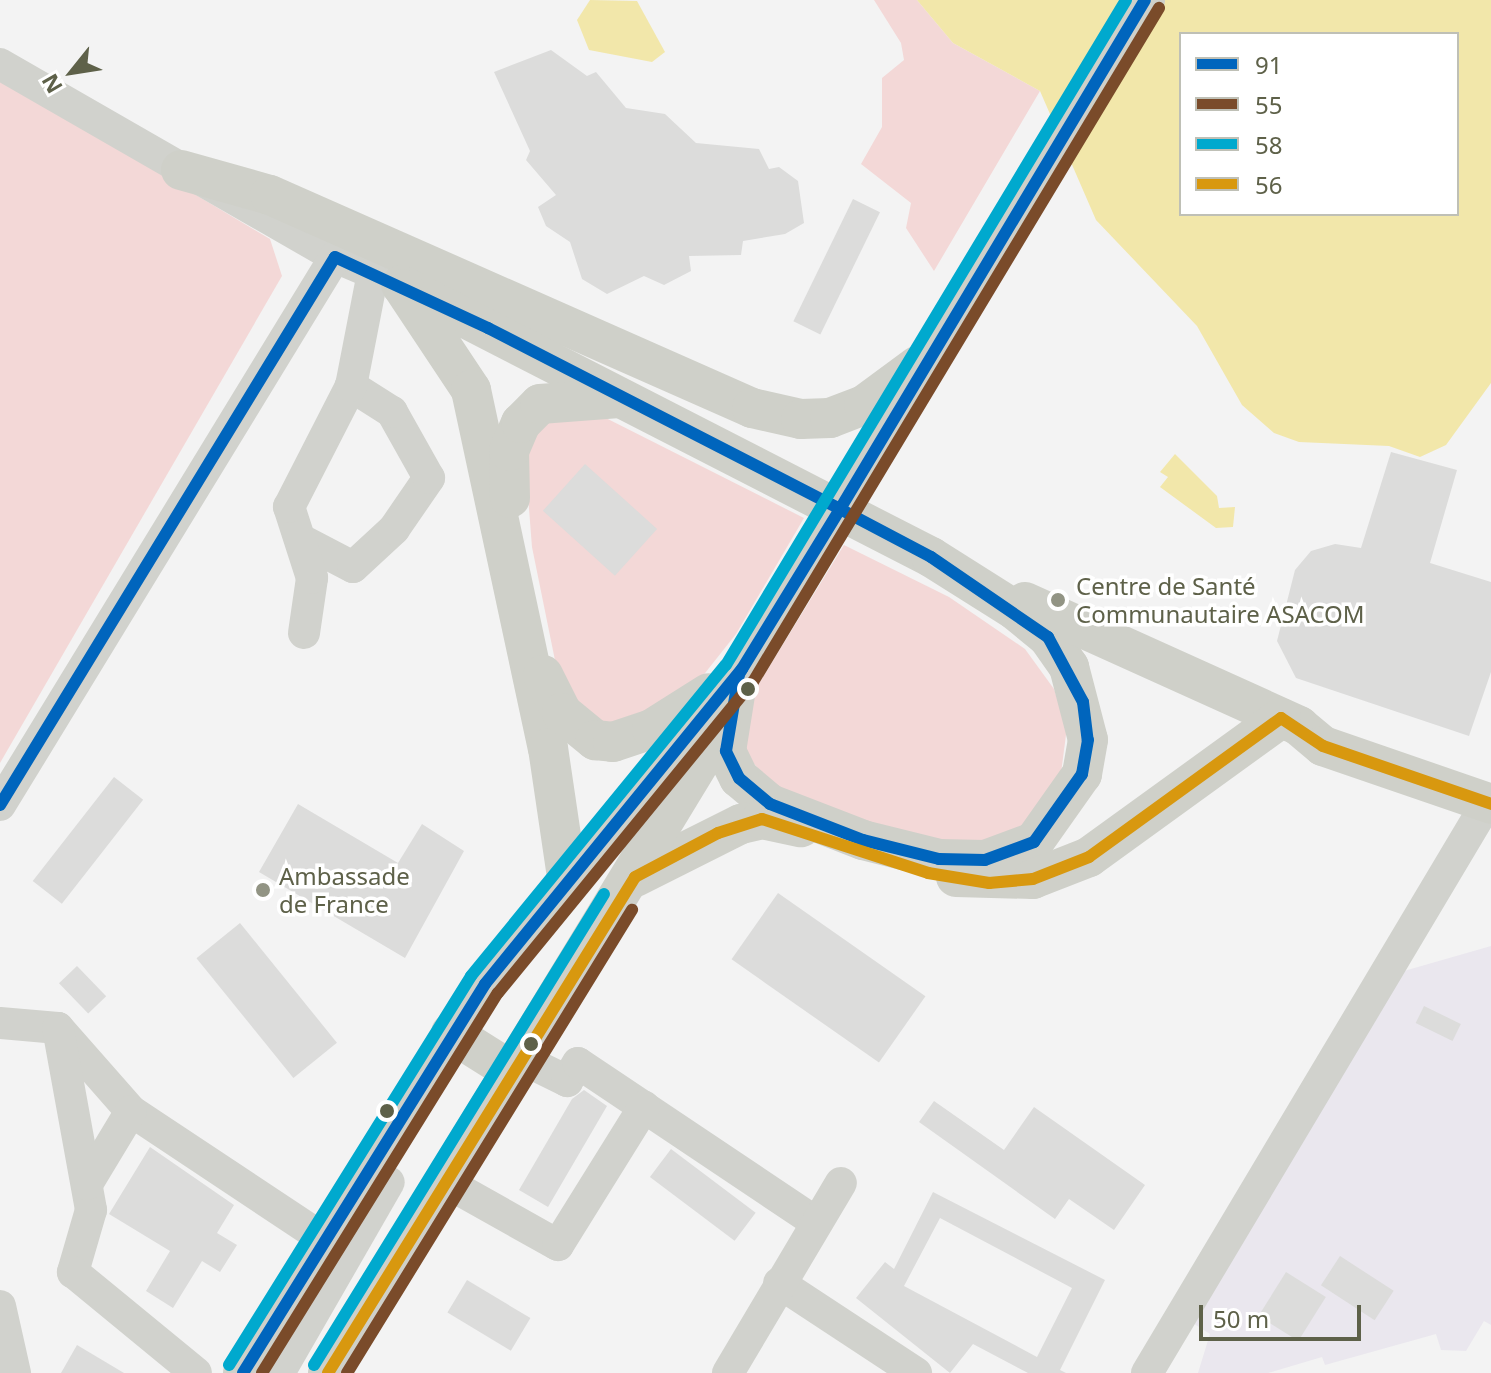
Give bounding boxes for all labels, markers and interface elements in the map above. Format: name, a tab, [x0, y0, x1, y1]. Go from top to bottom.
north arrow	[32, 32, 112, 112]
legend	[1179, 32, 1459, 216]
text: 91	[1255, 48, 1282, 81]
text: N	[34, 69, 69, 99]
text: 55	[1255, 88, 1282, 121]
text: 58	[1255, 128, 1282, 161]
text: 56	[1255, 168, 1282, 201]
place label: Centre de Santé Communautaire ASACOM	[1076, 572, 1365, 628]
marker: Centre de Santé Communautaire ASACOM	[1047, 589, 1069, 611]
unlabelled marker	[740, 681, 756, 697]
place label: Ambassade de France	[279, 862, 410, 918]
marker: Ambassade de France	[254, 881, 272, 899]
unlabelled marker	[523, 1036, 539, 1052]
unlabelled marker	[379, 1103, 395, 1119]
scale bar	[1203, 1289, 1365, 1339]
text: 50 m	[1213, 1302, 1269, 1335]

